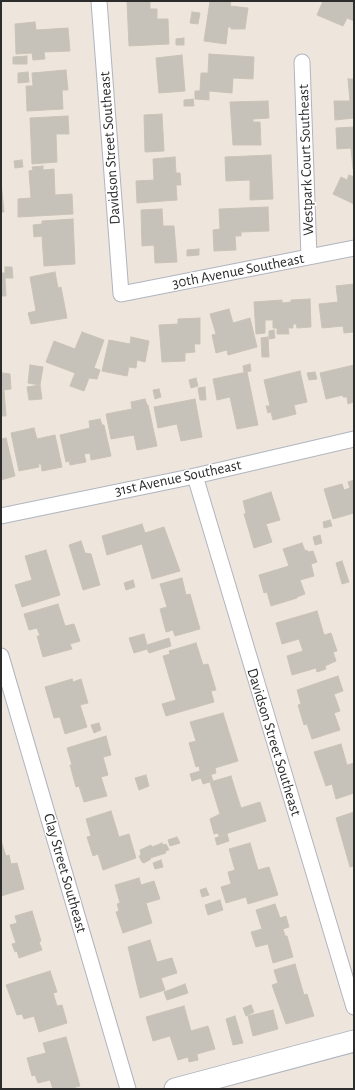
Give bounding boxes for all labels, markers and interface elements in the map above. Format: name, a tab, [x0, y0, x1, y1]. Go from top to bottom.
street label: Davidson Street Southeast	[96, 71, 124, 225]
street label: Westpark Court Southeast	[294, 84, 318, 236]
street label: 30th Avenue Southeast	[171, 249, 305, 293]
street label: 31st Avenue Southeast	[113, 456, 243, 500]
street label: Davidson Street Southeast	[243, 666, 305, 818]
street label: Clay Street Southeast	[39, 811, 91, 935]

